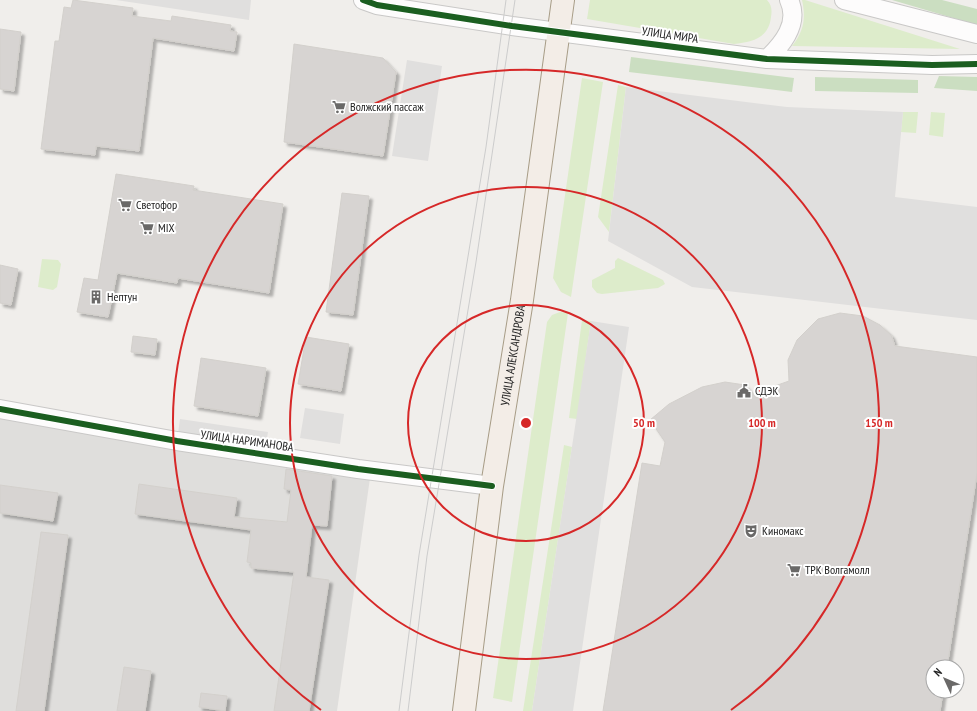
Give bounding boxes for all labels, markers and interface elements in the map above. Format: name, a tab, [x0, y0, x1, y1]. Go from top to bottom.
street label: УЛИЦА МИРА	[641, 23, 700, 46]
supermarket icon: Волжский пассаж	[331, 99, 347, 115]
place label: Волжский пассаж	[350, 99, 424, 114]
supermarket icon: Светофор	[117, 197, 133, 213]
place label: Светофор	[136, 197, 177, 212]
supermarket icon: MIX	[139, 220, 155, 236]
place label: MIX	[158, 220, 174, 235]
building icon: Нептун	[88, 289, 104, 305]
place label: Нептун	[107, 289, 137, 304]
street label: УЛИЦА АЛЕКСАНДРОВА	[497, 304, 528, 407]
public building icon: СДЭК	[736, 383, 752, 399]
place label: СДЭК	[755, 383, 778, 398]
text: 50 m	[633, 415, 655, 430]
text: 100 m	[748, 415, 776, 430]
text: 150 m	[865, 415, 893, 430]
centre of rings	[519, 416, 533, 430]
street label: УЛИЦА НАРИМАНОВА	[199, 427, 295, 455]
theatre icon: Киномакс	[743, 523, 759, 539]
place label: Киномакс	[762, 523, 804, 538]
supermarket icon: ТРК Волгамолл	[786, 562, 802, 578]
place label: ТРК Волгамолл	[805, 562, 870, 577]
north arrow	[925, 659, 965, 699]
text: N	[931, 665, 945, 679]

